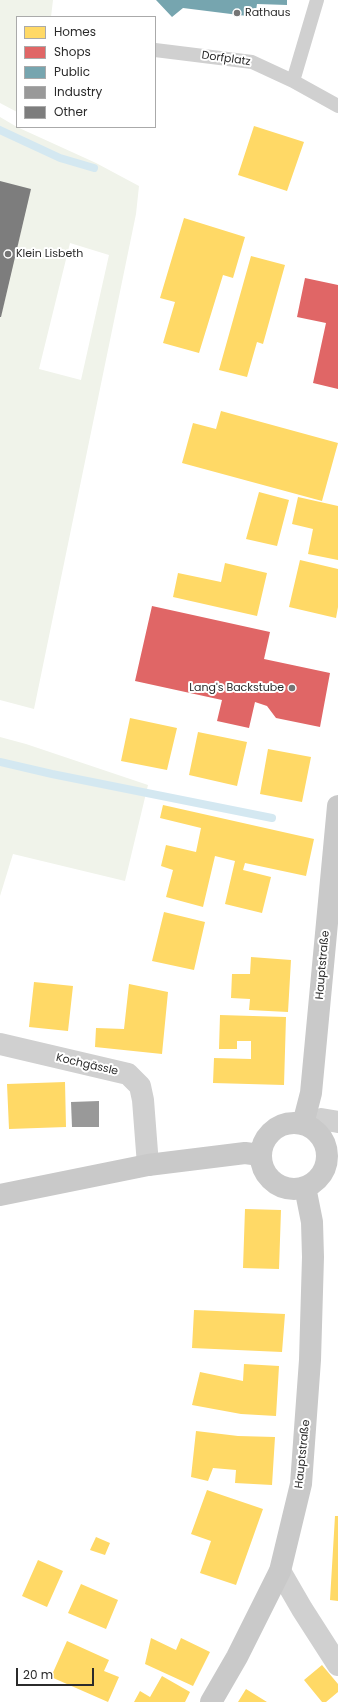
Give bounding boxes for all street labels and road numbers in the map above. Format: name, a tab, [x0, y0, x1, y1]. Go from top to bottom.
street label: Dorfplatz	[201, 49, 251, 69]
street label: Hauptstraße	[313, 930, 333, 1000]
street label: Kochgässle	[55, 1051, 119, 1079]
street label: Hauptstraße	[293, 1419, 313, 1489]

